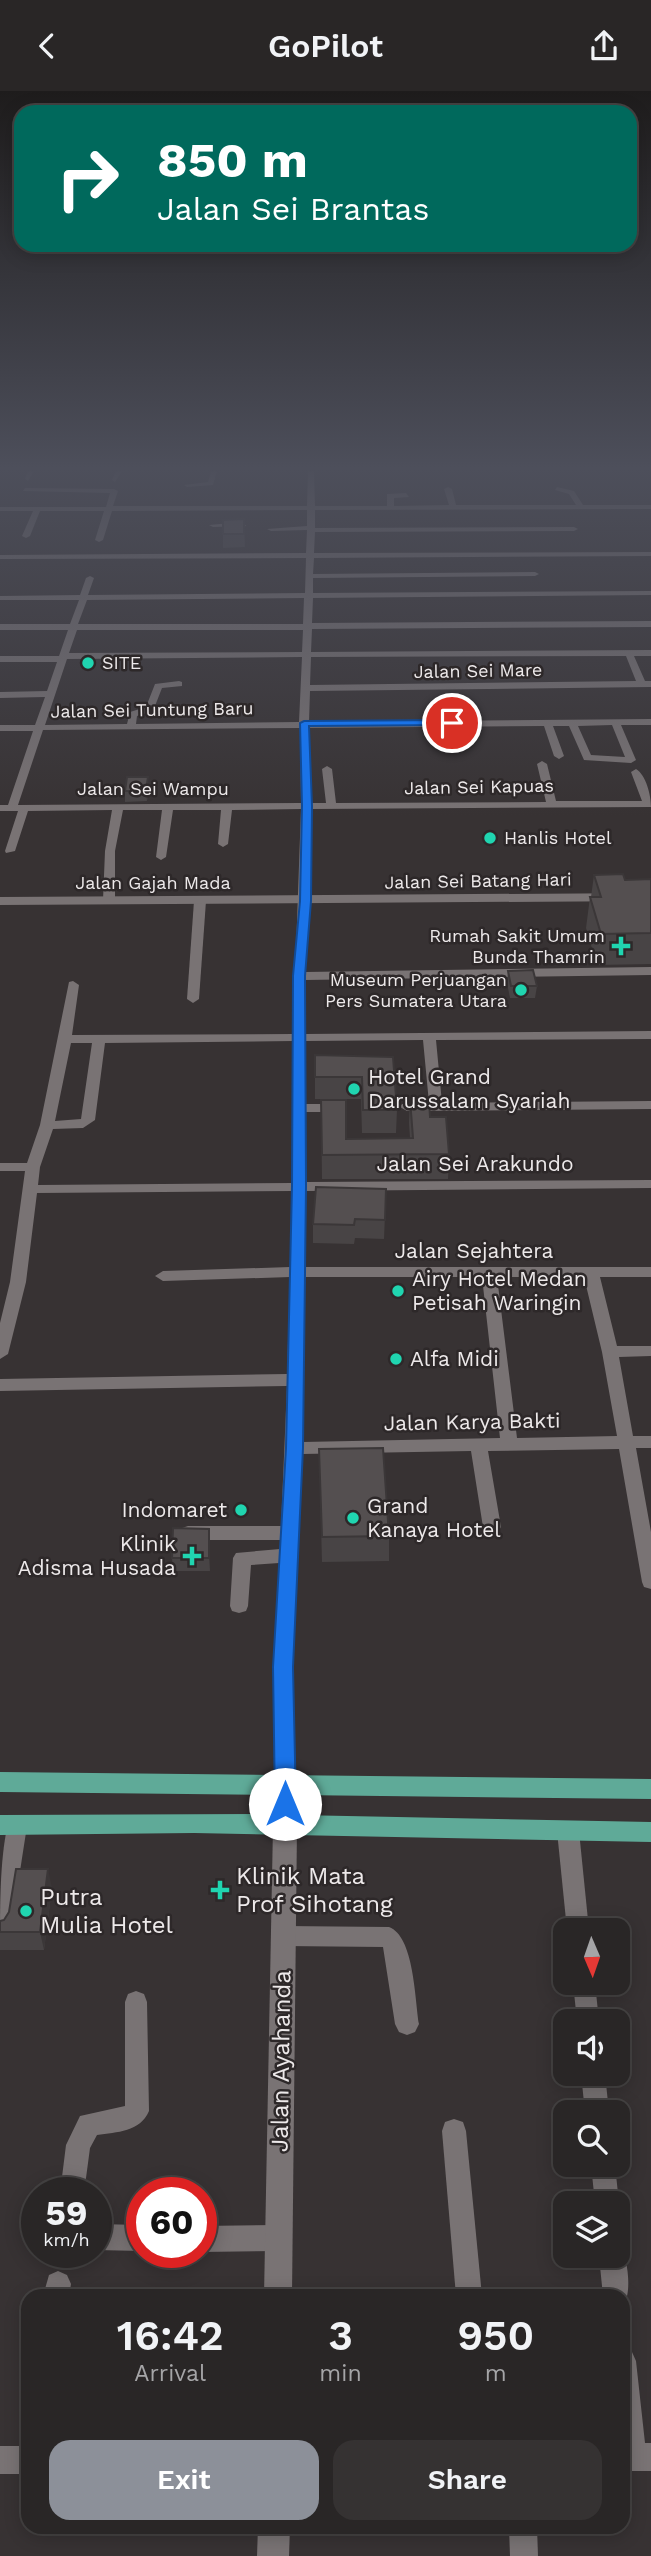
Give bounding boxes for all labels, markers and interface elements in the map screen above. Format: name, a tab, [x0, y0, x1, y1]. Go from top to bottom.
icon: back	[28, 27, 66, 65]
text: GoPilot	[268, 27, 383, 65]
icon: share	[585, 27, 623, 65]
text: 850 m	[157, 131, 308, 189]
icon: right	[42, 133, 133, 224]
text: Jalan Sei Brantas	[157, 190, 429, 228]
place label: SITE	[102, 652, 141, 673]
marker: SITE	[80, 655, 96, 671]
street label: Jalan Sei Mare	[413, 659, 543, 682]
pin	[422, 693, 482, 753]
street label: Jalan Sei Tuntung Baru	[50, 697, 254, 722]
icon: arrive	[433, 704, 471, 742]
street label: Jalan Sei Kapuas	[404, 775, 554, 798]
street label: Jalan Sei Wampu	[77, 778, 229, 799]
place label: Hanlis Hotel	[504, 827, 612, 848]
marker: Hanlis Hotel	[482, 830, 498, 846]
street label: Jalan Sei Batang Hari	[384, 868, 572, 893]
street label: Jalan Gajah Mada	[75, 872, 231, 893]
place label: Rumah Sakit Umum Bunda Thamrin	[429, 925, 605, 967]
marker: Rumah Sakit Umum Bunda Thamrin	[611, 936, 631, 956]
place label: Museum Perjuangan Pers Sumatera Utara	[325, 969, 507, 1011]
marker: Museum Perjuangan Pers Sumatera Utara	[513, 982, 529, 998]
place label: Hotel Grand Darussalam Syariah	[368, 1064, 570, 1113]
marker: Hotel Grand Darussalam Syariah	[346, 1081, 362, 1097]
street label: Jalan Sei Arakundo	[376, 1151, 574, 1176]
street label: Jalan Sejahtera	[395, 1238, 554, 1263]
place label: Airy Hotel Medan Petisah Waringin	[412, 1266, 587, 1315]
marker: Airy Hotel Medan Petisah Waringin	[390, 1283, 406, 1299]
place label: Alfa Midi	[410, 1346, 499, 1371]
marker: Alfa Midi	[388, 1351, 404, 1367]
street label: Jalan Karya Bakti	[383, 1407, 561, 1436]
place label: Grand Kanaya Hotel	[367, 1493, 501, 1542]
place label: Indomaret	[121, 1497, 227, 1522]
marker: Indomaret	[233, 1502, 249, 1518]
marker: Grand Kanaya Hotel	[345, 1510, 361, 1526]
place label: Klinik Adisma Husada	[18, 1531, 176, 1580]
marker: Klinik Adisma Husada	[182, 1546, 202, 1566]
position arrow	[248, 1767, 322, 1841]
place label: Klinik Mata Prof Sihotang	[236, 1862, 393, 1918]
marker: Klinik Mata Prof Sihotang	[210, 1880, 230, 1900]
place label: Putra Mulia Hotel	[40, 1883, 174, 1939]
marker: Putra Mulia Hotel	[18, 1903, 34, 1919]
north arrow	[553, 1918, 630, 1995]
map controls	[553, 1918, 630, 2268]
street label: Jalan Ayahanda	[265, 1970, 297, 2152]
button: sound	[553, 2009, 630, 2086]
button: search	[553, 2100, 630, 2177]
speed limit sign: 60	[126, 2177, 217, 2268]
button: layers	[553, 2191, 630, 2268]
text: 59	[46, 2192, 87, 2234]
text: km/h	[43, 2229, 90, 2250]
text: 16:42	[117, 2311, 224, 2360]
text: 3	[328, 2311, 353, 2360]
text: 950	[457, 2311, 534, 2360]
text: Arrival	[134, 2360, 206, 2387]
text: min	[319, 2360, 362, 2387]
text: m	[485, 2360, 507, 2387]
button: Exit	[49, 2440, 319, 2520]
button: Share	[333, 2440, 602, 2520]

